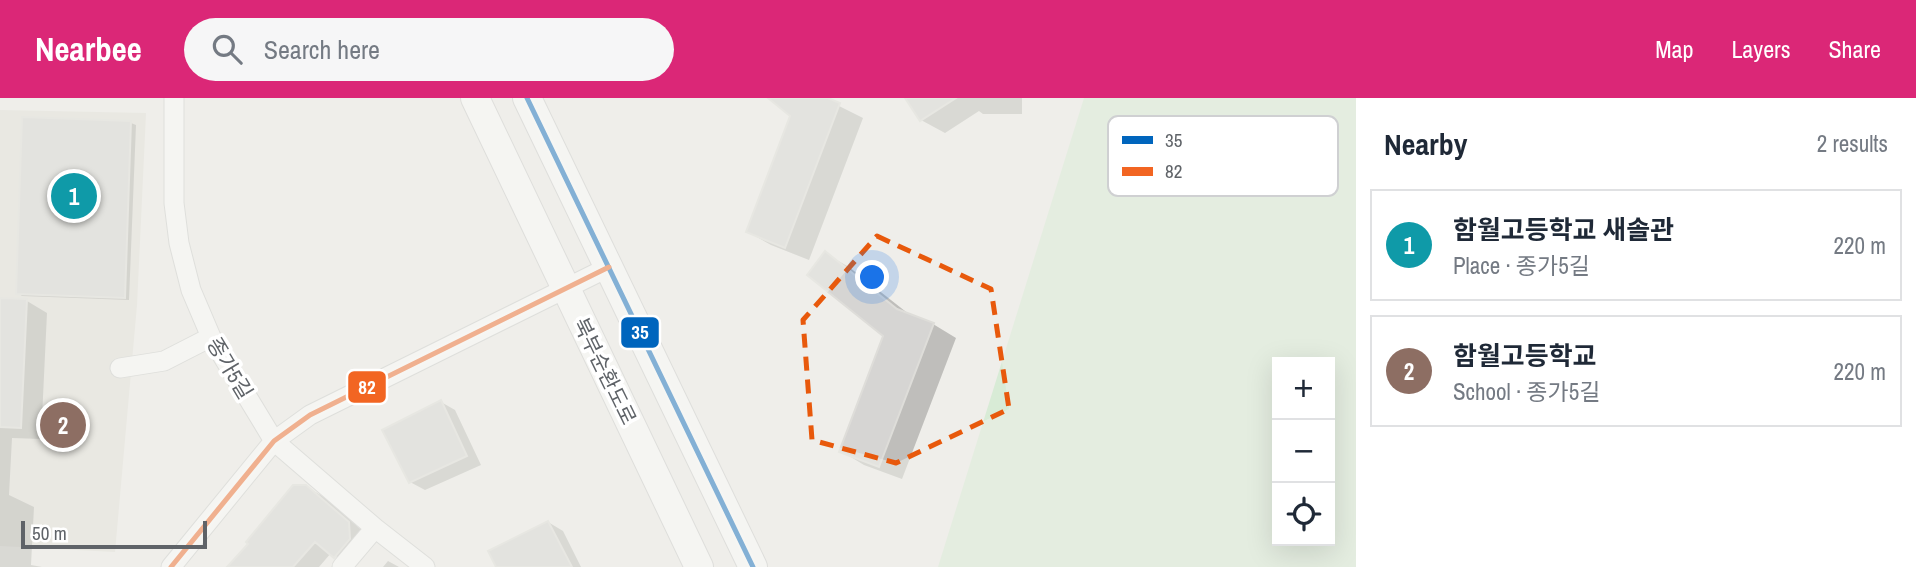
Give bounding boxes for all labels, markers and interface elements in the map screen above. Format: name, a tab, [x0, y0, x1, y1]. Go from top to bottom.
search box	[184, 18, 674, 81]
text: Nearbee	[35, 27, 142, 71]
icon: search	[208, 30, 246, 68]
text: Search here	[264, 32, 380, 67]
text: Map	[1655, 33, 1693, 65]
text: Layers	[1731, 33, 1790, 65]
text: Share	[1828, 33, 1881, 65]
legend	[1108, 116, 1338, 196]
text: Nearby	[1384, 124, 1467, 164]
text: 35	[1165, 127, 1183, 153]
text: 2 results	[1817, 128, 1888, 159]
text: 82	[1165, 158, 1182, 184]
pin: 1	[51, 170, 97, 222]
text: 함월고등학교 새솔관	[1453, 212, 1674, 247]
text: 1	[1404, 230, 1414, 261]
text: 220 m	[1834, 230, 1886, 261]
text: Place · 종가5길	[1453, 250, 1590, 281]
your location	[855, 260, 889, 294]
street label: 북부순환도로	[567, 313, 643, 429]
line badge: 35	[620, 316, 660, 349]
text: 35	[631, 319, 649, 345]
street label: 종가5길	[200, 332, 260, 404]
text: 함월고등학교	[1453, 338, 1597, 373]
text: 2	[1404, 356, 1414, 387]
text: 220 m	[1834, 356, 1886, 387]
map controls	[1272, 357, 1335, 546]
button: +	[1272, 357, 1335, 420]
line badge: 82	[347, 370, 387, 404]
text: 82	[358, 374, 376, 400]
text: School · 종가5길	[1453, 376, 1600, 407]
pin: 2	[40, 399, 86, 451]
button: −	[1272, 420, 1335, 483]
button: locate	[1272, 483, 1335, 546]
scale bar	[21, 518, 206, 550]
text: 50 m	[32, 520, 67, 546]

